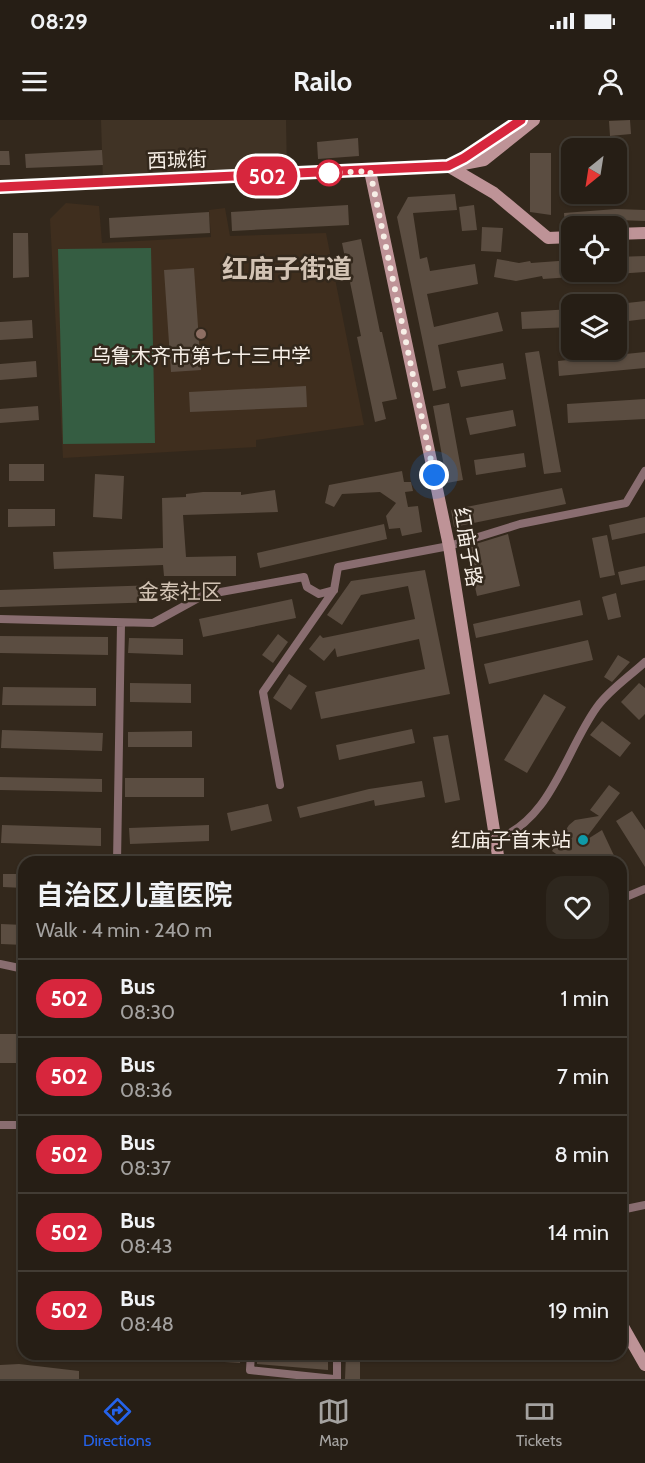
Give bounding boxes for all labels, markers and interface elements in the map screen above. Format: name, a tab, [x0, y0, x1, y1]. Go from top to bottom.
text: 08:29	[30, 8, 88, 35]
icon: menu	[18, 65, 51, 98]
text: Railo	[293, 65, 352, 98]
icon: person	[594, 65, 627, 98]
north arrow	[561, 138, 627, 204]
map controls	[561, 138, 627, 360]
street label: 西珹街	[147, 147, 207, 173]
line badge: 502	[232, 156, 302, 196]
unlabelled marker	[316, 160, 342, 186]
text: 502	[248, 164, 286, 189]
button: locate	[561, 216, 627, 282]
district label: 红庙子街道	[222, 253, 352, 285]
button: layers	[561, 294, 627, 360]
marker: 乌鲁木齐市第七十三中学	[194, 327, 208, 341]
place label: 乌鲁木齐市第七十三中学	[91, 344, 311, 368]
your location	[419, 460, 449, 490]
street label: 红庙子路	[449, 506, 487, 588]
district label: 金泰社区	[138, 579, 222, 604]
place label: 红庙子首末站	[451, 828, 571, 852]
marker: 红庙子首末站	[576, 833, 590, 847]
button: heart	[546, 876, 609, 939]
text: 自治区儿童医院	[36, 878, 232, 912]
text: Walk · 4 min · 240 m	[36, 918, 212, 942]
text: Bus	[120, 973, 155, 1000]
text: 1 min	[561, 985, 609, 1012]
text: 502	[50, 986, 88, 1011]
text: 08:30	[120, 1000, 175, 1024]
text: Bus	[120, 1051, 155, 1078]
text: 7 min	[557, 1063, 609, 1090]
text: 502	[50, 1064, 88, 1089]
text: 08:36	[120, 1078, 172, 1102]
text: Bus	[120, 1129, 155, 1156]
text: 8 min	[554, 1141, 609, 1168]
text: 502	[50, 1142, 88, 1167]
text: 08:37	[120, 1156, 171, 1180]
text: Bus	[120, 1207, 155, 1234]
text: 14 min	[548, 1219, 609, 1246]
text: 502	[50, 1220, 88, 1245]
text: 08:43	[120, 1234, 173, 1258]
text: Bus	[120, 1285, 155, 1312]
text: 19 min	[548, 1297, 609, 1324]
text: 502	[50, 1298, 88, 1323]
text: 08:48	[120, 1312, 174, 1336]
tab: Directions	[83, 1395, 151, 1450]
tab: Map	[317, 1395, 350, 1450]
tab: Tickets	[516, 1395, 562, 1450]

